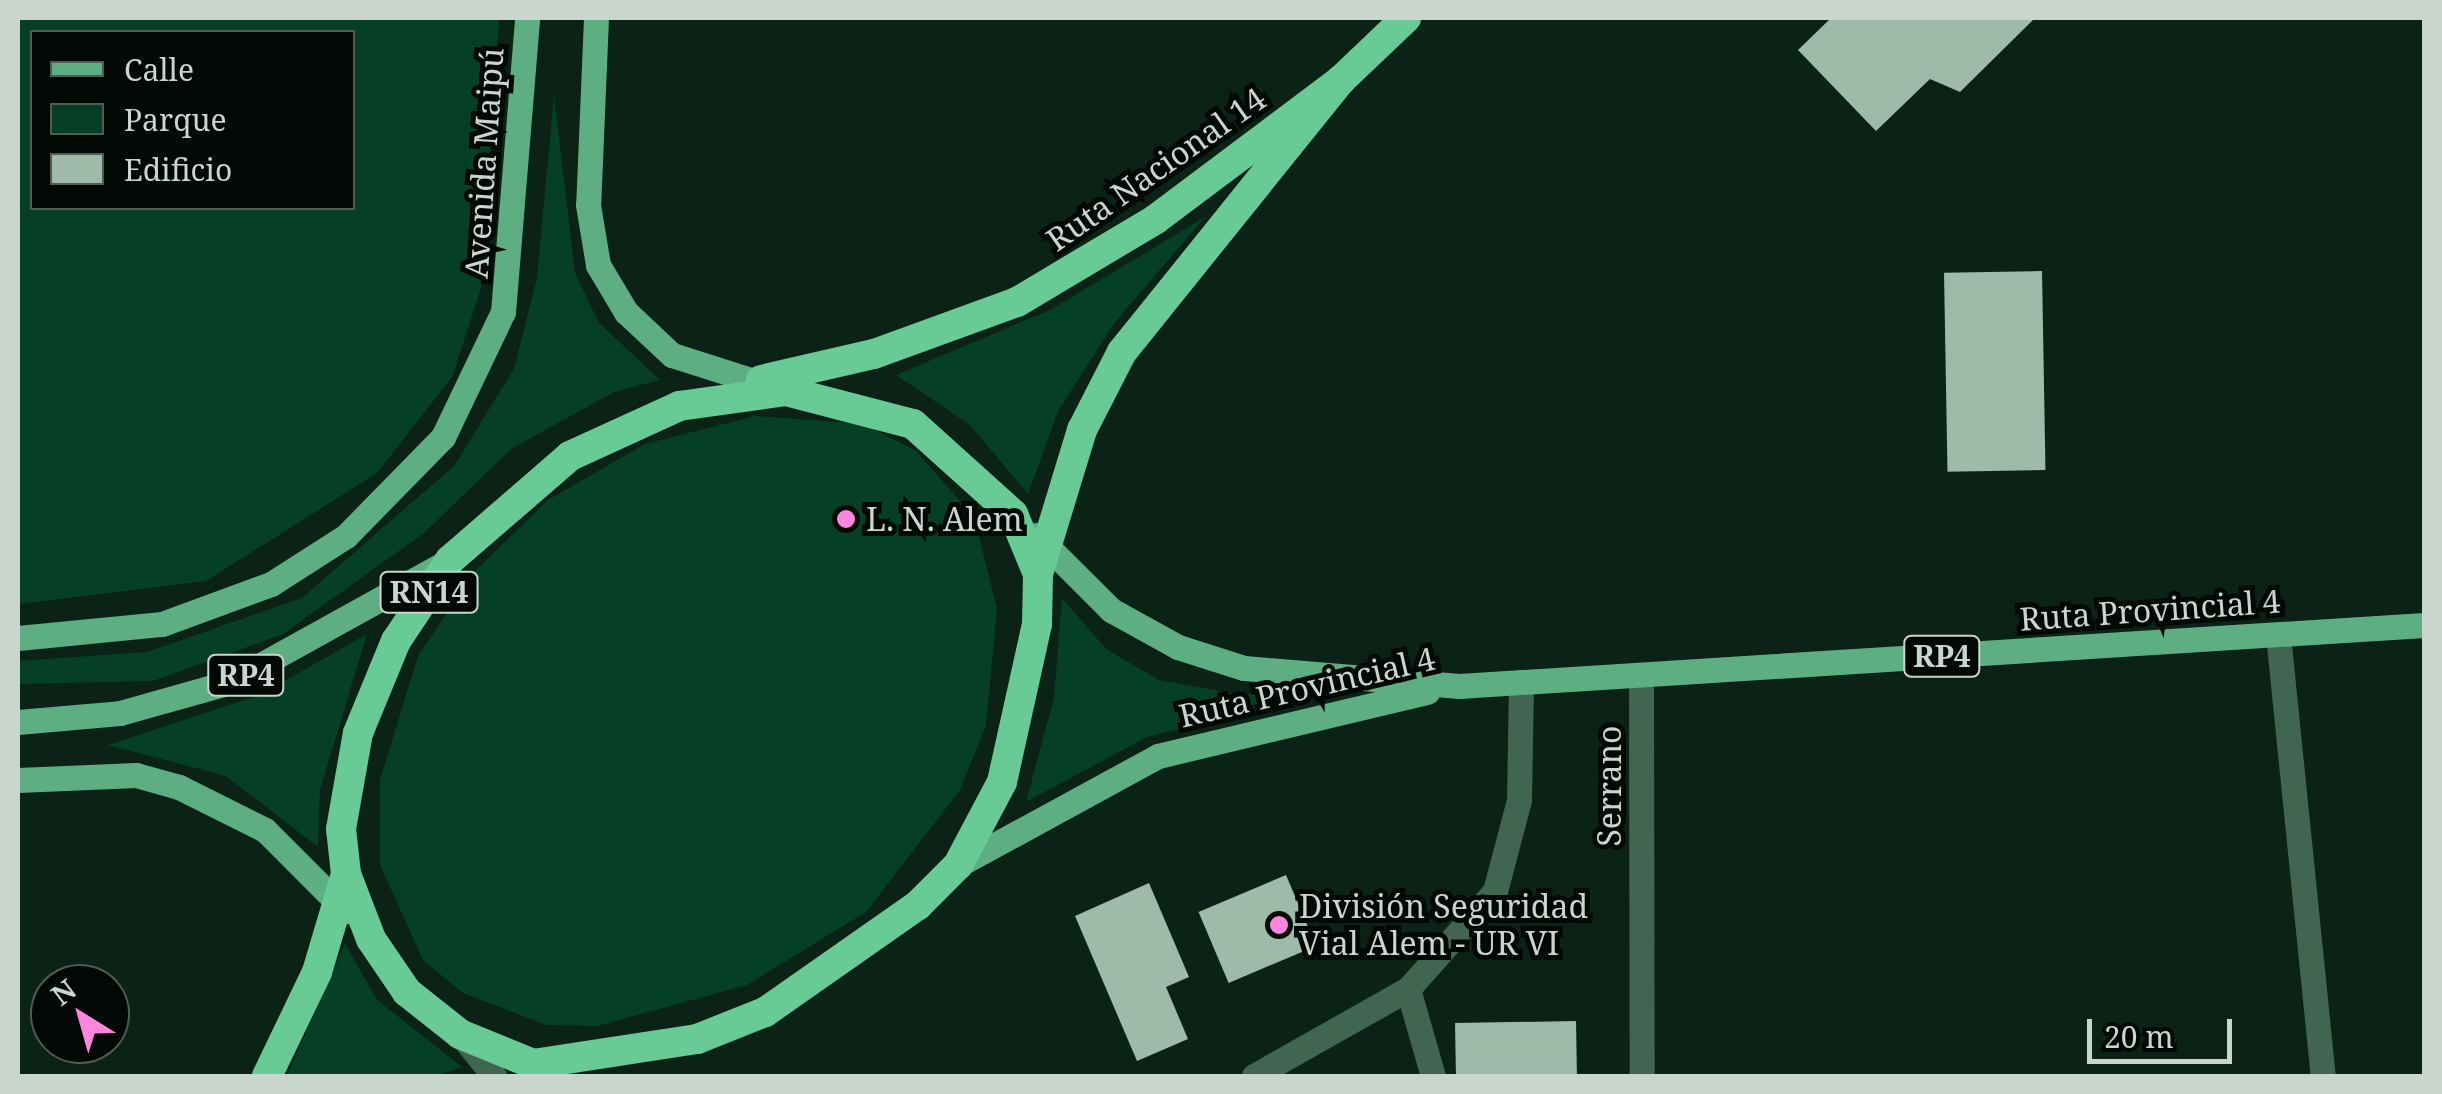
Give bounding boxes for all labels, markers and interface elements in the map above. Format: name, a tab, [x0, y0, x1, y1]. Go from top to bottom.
legend	[30, 30, 355, 210]
street label: Avenida Maipú	[457, 46, 511, 280]
text: Calle	[124, 49, 194, 90]
street label: Ruta Nacional 14	[1039, 79, 1273, 259]
text: Parque	[124, 99, 227, 140]
text: Edificio	[124, 149, 232, 190]
place label: L. N. Alem	[866, 500, 1023, 538]
marker: L. N. Alem	[835, 508, 857, 530]
road number: RN14	[379, 567, 479, 617]
street label: Ruta Provincial 4	[2018, 582, 2282, 638]
road number: RP4	[1902, 631, 1982, 681]
street label: Ruta Provincial 4	[1175, 639, 1439, 735]
road number: RP4	[206, 650, 286, 700]
street label: Serrano	[1590, 725, 1628, 847]
place label: División Seguridad Vial Alem - UR VI	[1299, 888, 1588, 963]
marker: División Seguridad Vial Alem - UR VI	[1268, 914, 1290, 936]
north arrow	[30, 964, 130, 1064]
text: N	[43, 970, 83, 1013]
scale bar	[2092, 999, 2237, 1061]
text: 20 m	[2104, 1016, 2174, 1057]

